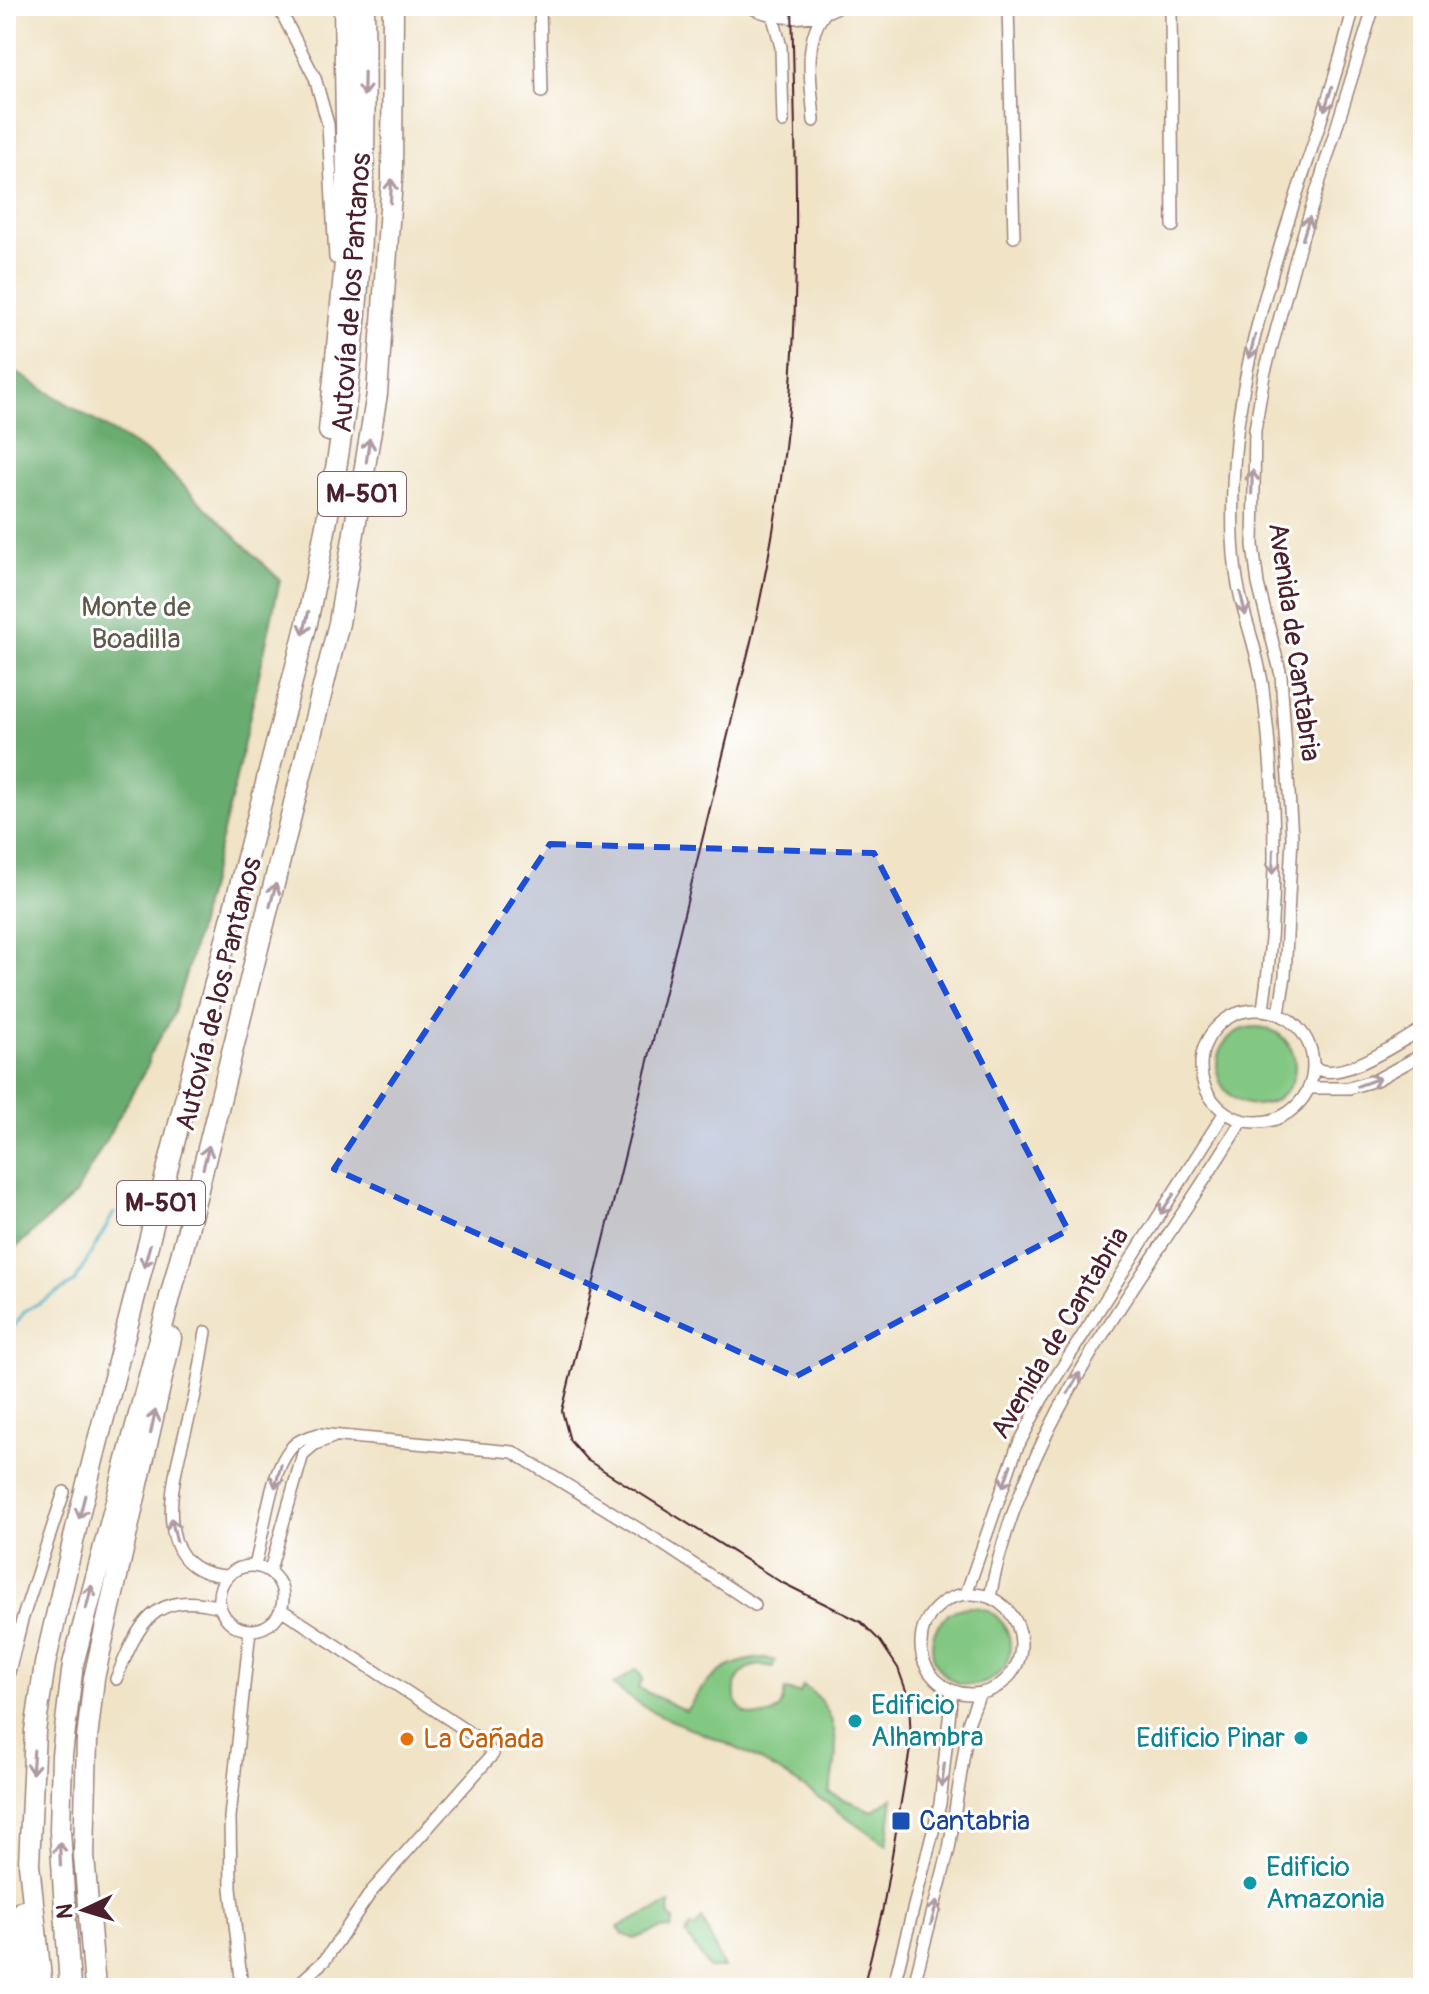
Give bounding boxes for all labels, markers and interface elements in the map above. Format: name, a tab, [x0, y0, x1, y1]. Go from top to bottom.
one-way arrow	[356, 70, 372, 97]
one-way arrow	[1320, 85, 1335, 111]
street label: Autovía de los Pantanos	[325, 151, 379, 434]
one-way arrow	[384, 178, 399, 205]
one-way arrow	[1299, 216, 1314, 241]
one-way arrow	[1243, 334, 1258, 360]
one-way arrow	[361, 437, 376, 463]
one-way arrow	[1245, 469, 1260, 496]
road number: M-501	[318, 472, 406, 516]
street label: Avenida de Cantabria	[1260, 520, 1328, 764]
park label: Monte de Boadilla	[81, 590, 191, 657]
one-way arrow	[1236, 591, 1251, 617]
one-way arrow	[298, 610, 313, 636]
one-way arrow	[1265, 848, 1280, 875]
street label: Autovía de los Pantanos	[168, 853, 270, 1134]
one-way arrow	[266, 883, 281, 909]
one-way arrow	[1356, 1073, 1381, 1088]
one-way arrow	[200, 1145, 215, 1171]
road number: M-501	[117, 1181, 205, 1225]
one-way arrow	[1158, 1193, 1175, 1215]
street label: Avenida de Cantabria	[983, 1221, 1137, 1445]
one-way arrow	[139, 1242, 154, 1268]
one-way arrow	[1066, 1372, 1082, 1395]
one-way arrow	[146, 1410, 161, 1435]
one-way arrow	[270, 1462, 285, 1488]
one-way arrow	[998, 1463, 1013, 1488]
one-way arrow	[73, 1494, 88, 1520]
one-way arrow	[166, 1517, 181, 1543]
one-way arrow	[83, 1585, 98, 1611]
place label: Edificio Alhambra	[871, 1688, 984, 1755]
marker: Edificio Alhambra	[846, 1712, 864, 1730]
place label: Edificio Pinar	[1136, 1721, 1285, 1756]
place label: La Cañada	[423, 1722, 544, 1757]
marker: Edificio Pinar	[1292, 1729, 1310, 1747]
marker: La Cañada	[398, 1730, 416, 1748]
one-way arrow	[25, 1748, 40, 1775]
one-way arrow	[935, 1762, 950, 1787]
place label: Cantabria	[919, 1804, 1030, 1839]
marker: Cantabria	[890, 1810, 912, 1832]
one-way arrow	[53, 1841, 68, 1868]
place label: Edificio Amazonia	[1266, 1850, 1385, 1917]
north arrow	[44, 1870, 124, 1950]
marker: Edificio Amazonia	[1241, 1874, 1259, 1892]
one-way arrow	[927, 1900, 942, 1926]
text: N	[51, 1903, 80, 1920]

